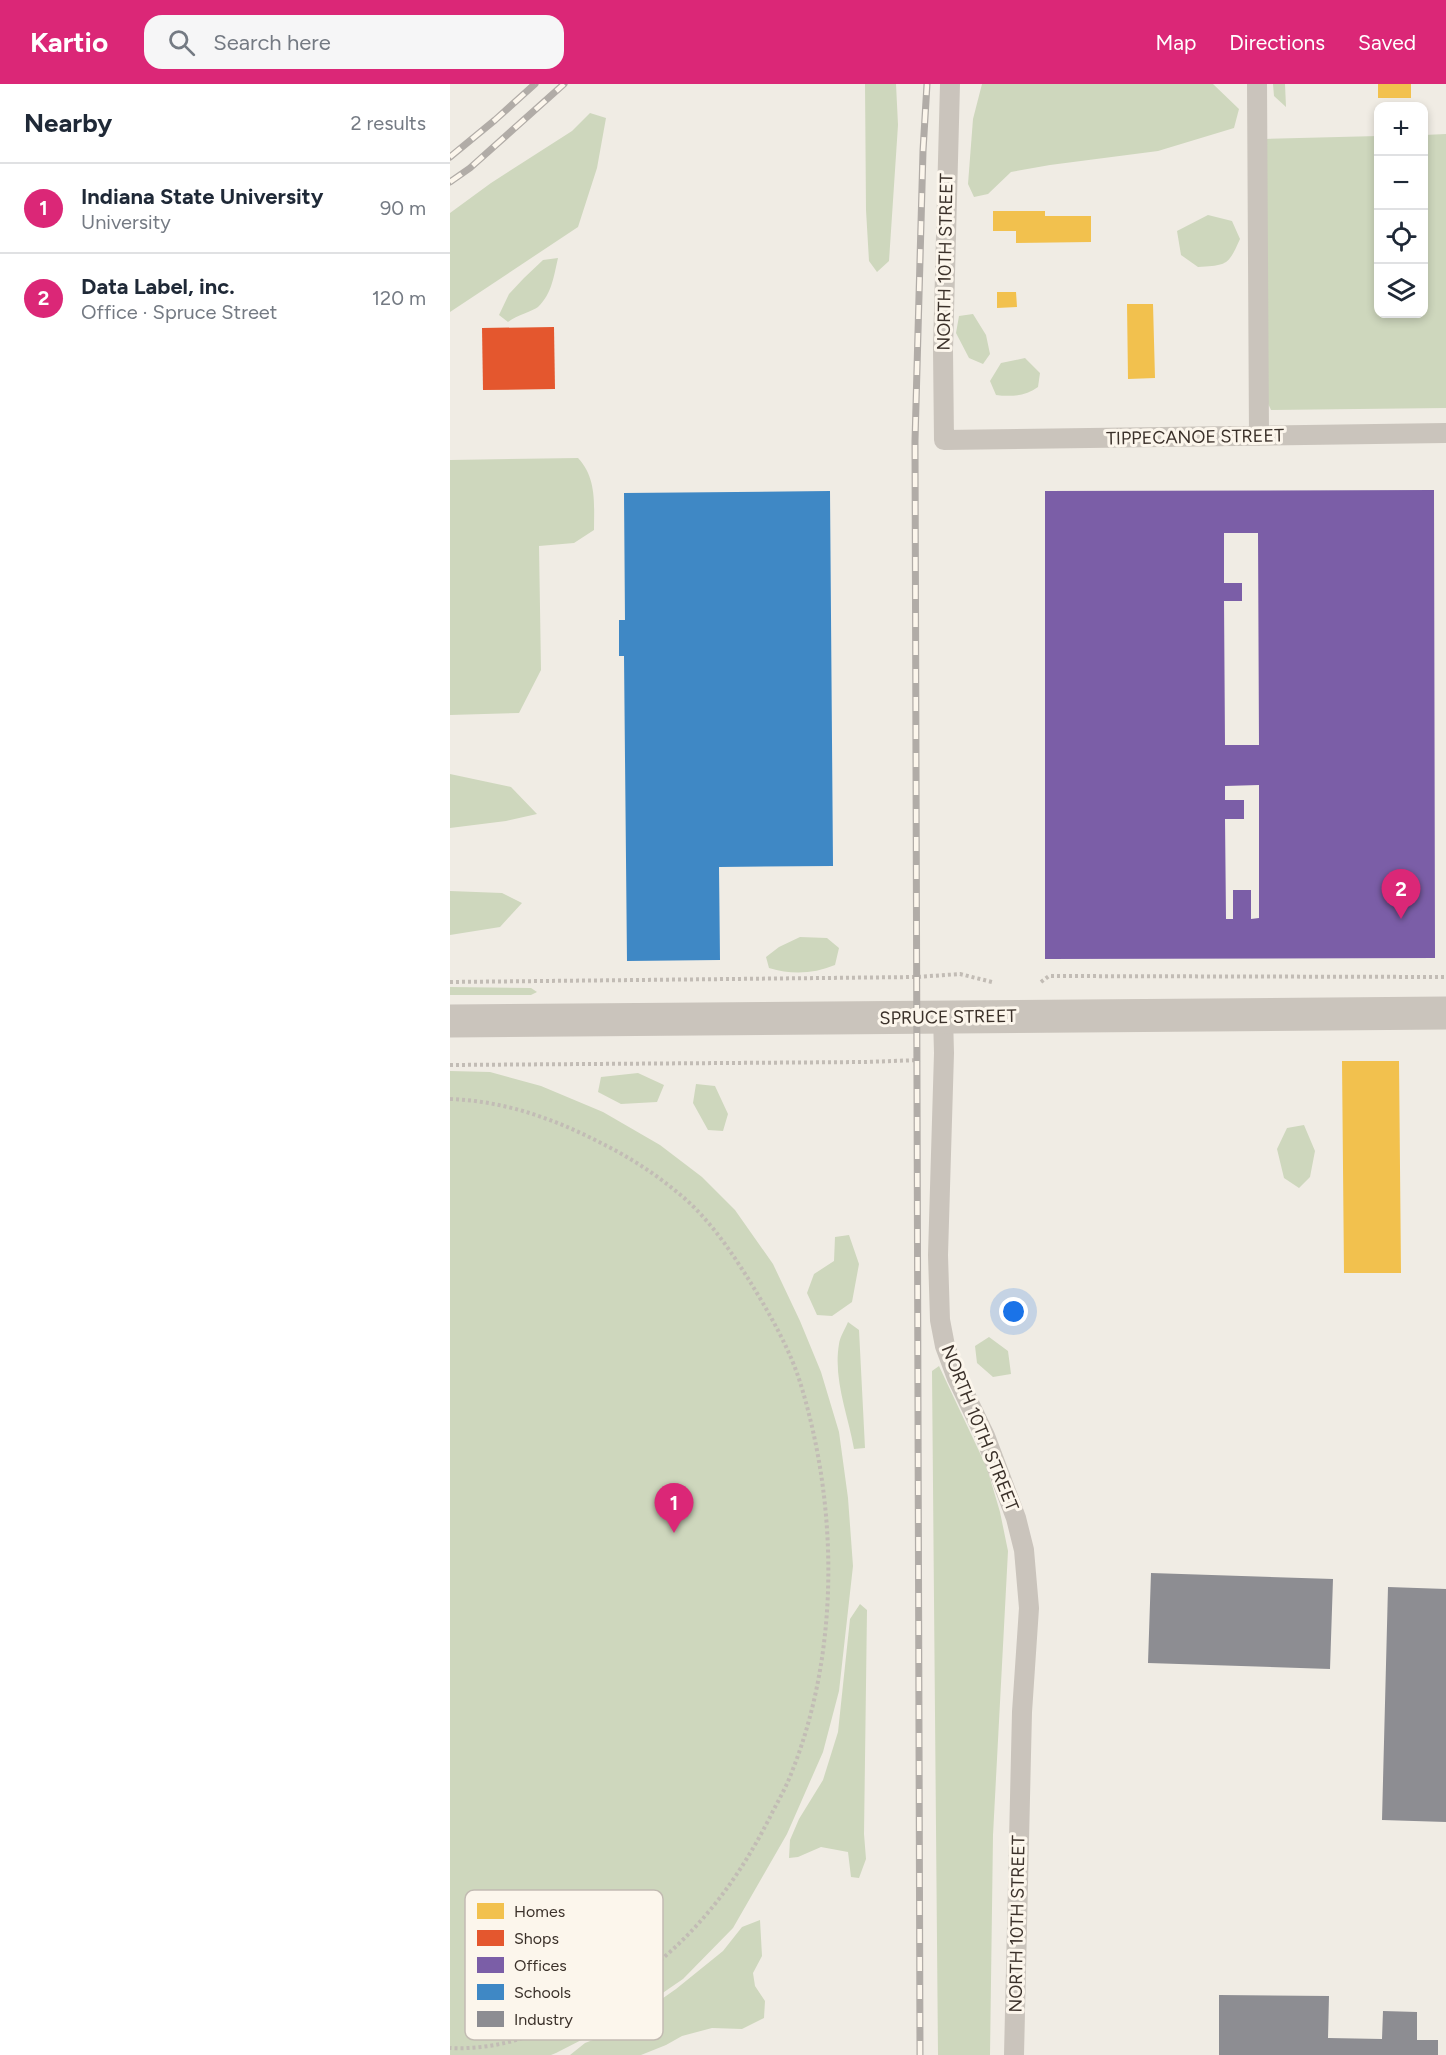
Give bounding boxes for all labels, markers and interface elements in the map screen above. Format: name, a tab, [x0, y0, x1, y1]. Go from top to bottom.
search box	[144, 15, 564, 69]
text: Kartio	[30, 25, 108, 59]
icon: search	[165, 26, 198, 59]
text: Search here	[213, 29, 331, 56]
text: Map	[1155, 30, 1196, 55]
text: Directions	[1229, 30, 1325, 55]
text: Saved	[1358, 30, 1416, 55]
map controls	[1374, 102, 1428, 318]
button: +	[1374, 102, 1428, 156]
text: Nearby	[24, 107, 112, 139]
text: 2 results	[350, 111, 426, 135]
button: −	[1374, 156, 1428, 210]
street label: NORTH 10TH STREET	[932, 173, 958, 351]
text: Indiana State University	[81, 183, 323, 210]
text: 1	[39, 196, 48, 220]
text: 90 m	[380, 196, 426, 220]
text: University	[81, 210, 171, 234]
button: locate	[1374, 210, 1428, 264]
button: layers	[1374, 264, 1428, 318]
text: Data Label, inc.	[81, 273, 235, 300]
text: 2	[38, 286, 49, 310]
text: 120 m	[372, 286, 426, 310]
text: Office · Spruce Street	[81, 300, 277, 324]
street label: TIPPECANOE STREET	[1106, 424, 1284, 450]
pin: 2	[1382, 870, 1420, 919]
street label: SPRUCE STREET	[879, 1005, 1017, 1029]
your location	[999, 1297, 1028, 1326]
street label: NORTH 10TH STREET	[937, 1342, 1023, 1514]
pin: 1	[654, 1484, 694, 1533]
street label: NORTH 10TH STREET	[1004, 1835, 1030, 2013]
legend	[465, 1890, 663, 2040]
text: Homes	[514, 1902, 565, 1921]
text: Shops	[514, 1929, 559, 1948]
text: Offices	[514, 1956, 567, 1975]
text: Schools	[514, 1983, 571, 2002]
text: Industry	[514, 2010, 573, 2029]

